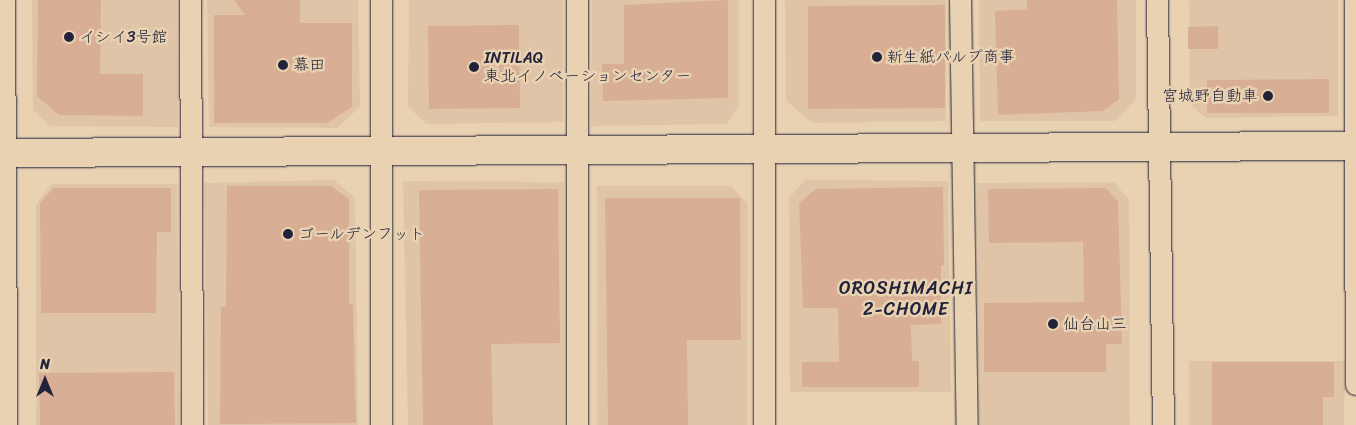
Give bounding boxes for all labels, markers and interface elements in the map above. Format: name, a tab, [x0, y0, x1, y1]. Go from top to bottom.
place label: イシイ3号館	[79, 27, 168, 47]
marker: イシイ3号館	[63, 31, 75, 43]
place label: 新生紙パルプ商事	[887, 47, 1015, 67]
place label: INTILAQ 東北イノベーションセンター	[484, 48, 692, 86]
marker: 新生紙パルプ商事	[871, 51, 883, 63]
place label: 幕田	[293, 55, 325, 75]
marker: 幕田	[277, 59, 289, 71]
marker: INTILAQ 東北イノベーションセンター	[468, 61, 480, 73]
place label: 宮城野自動車	[1162, 86, 1258, 106]
marker: 宮城野自動車	[1262, 90, 1274, 102]
place label: ゴールデンフット	[298, 224, 426, 244]
marker: ゴールデンフット	[282, 228, 294, 240]
district label: OROSHIMACHI 2-CHOME	[839, 278, 973, 320]
place label: 仙台山三	[1063, 314, 1127, 334]
marker: 仙台山三	[1047, 318, 1059, 330]
text: N	[40, 352, 50, 377]
north arrow	[20, 355, 70, 405]

